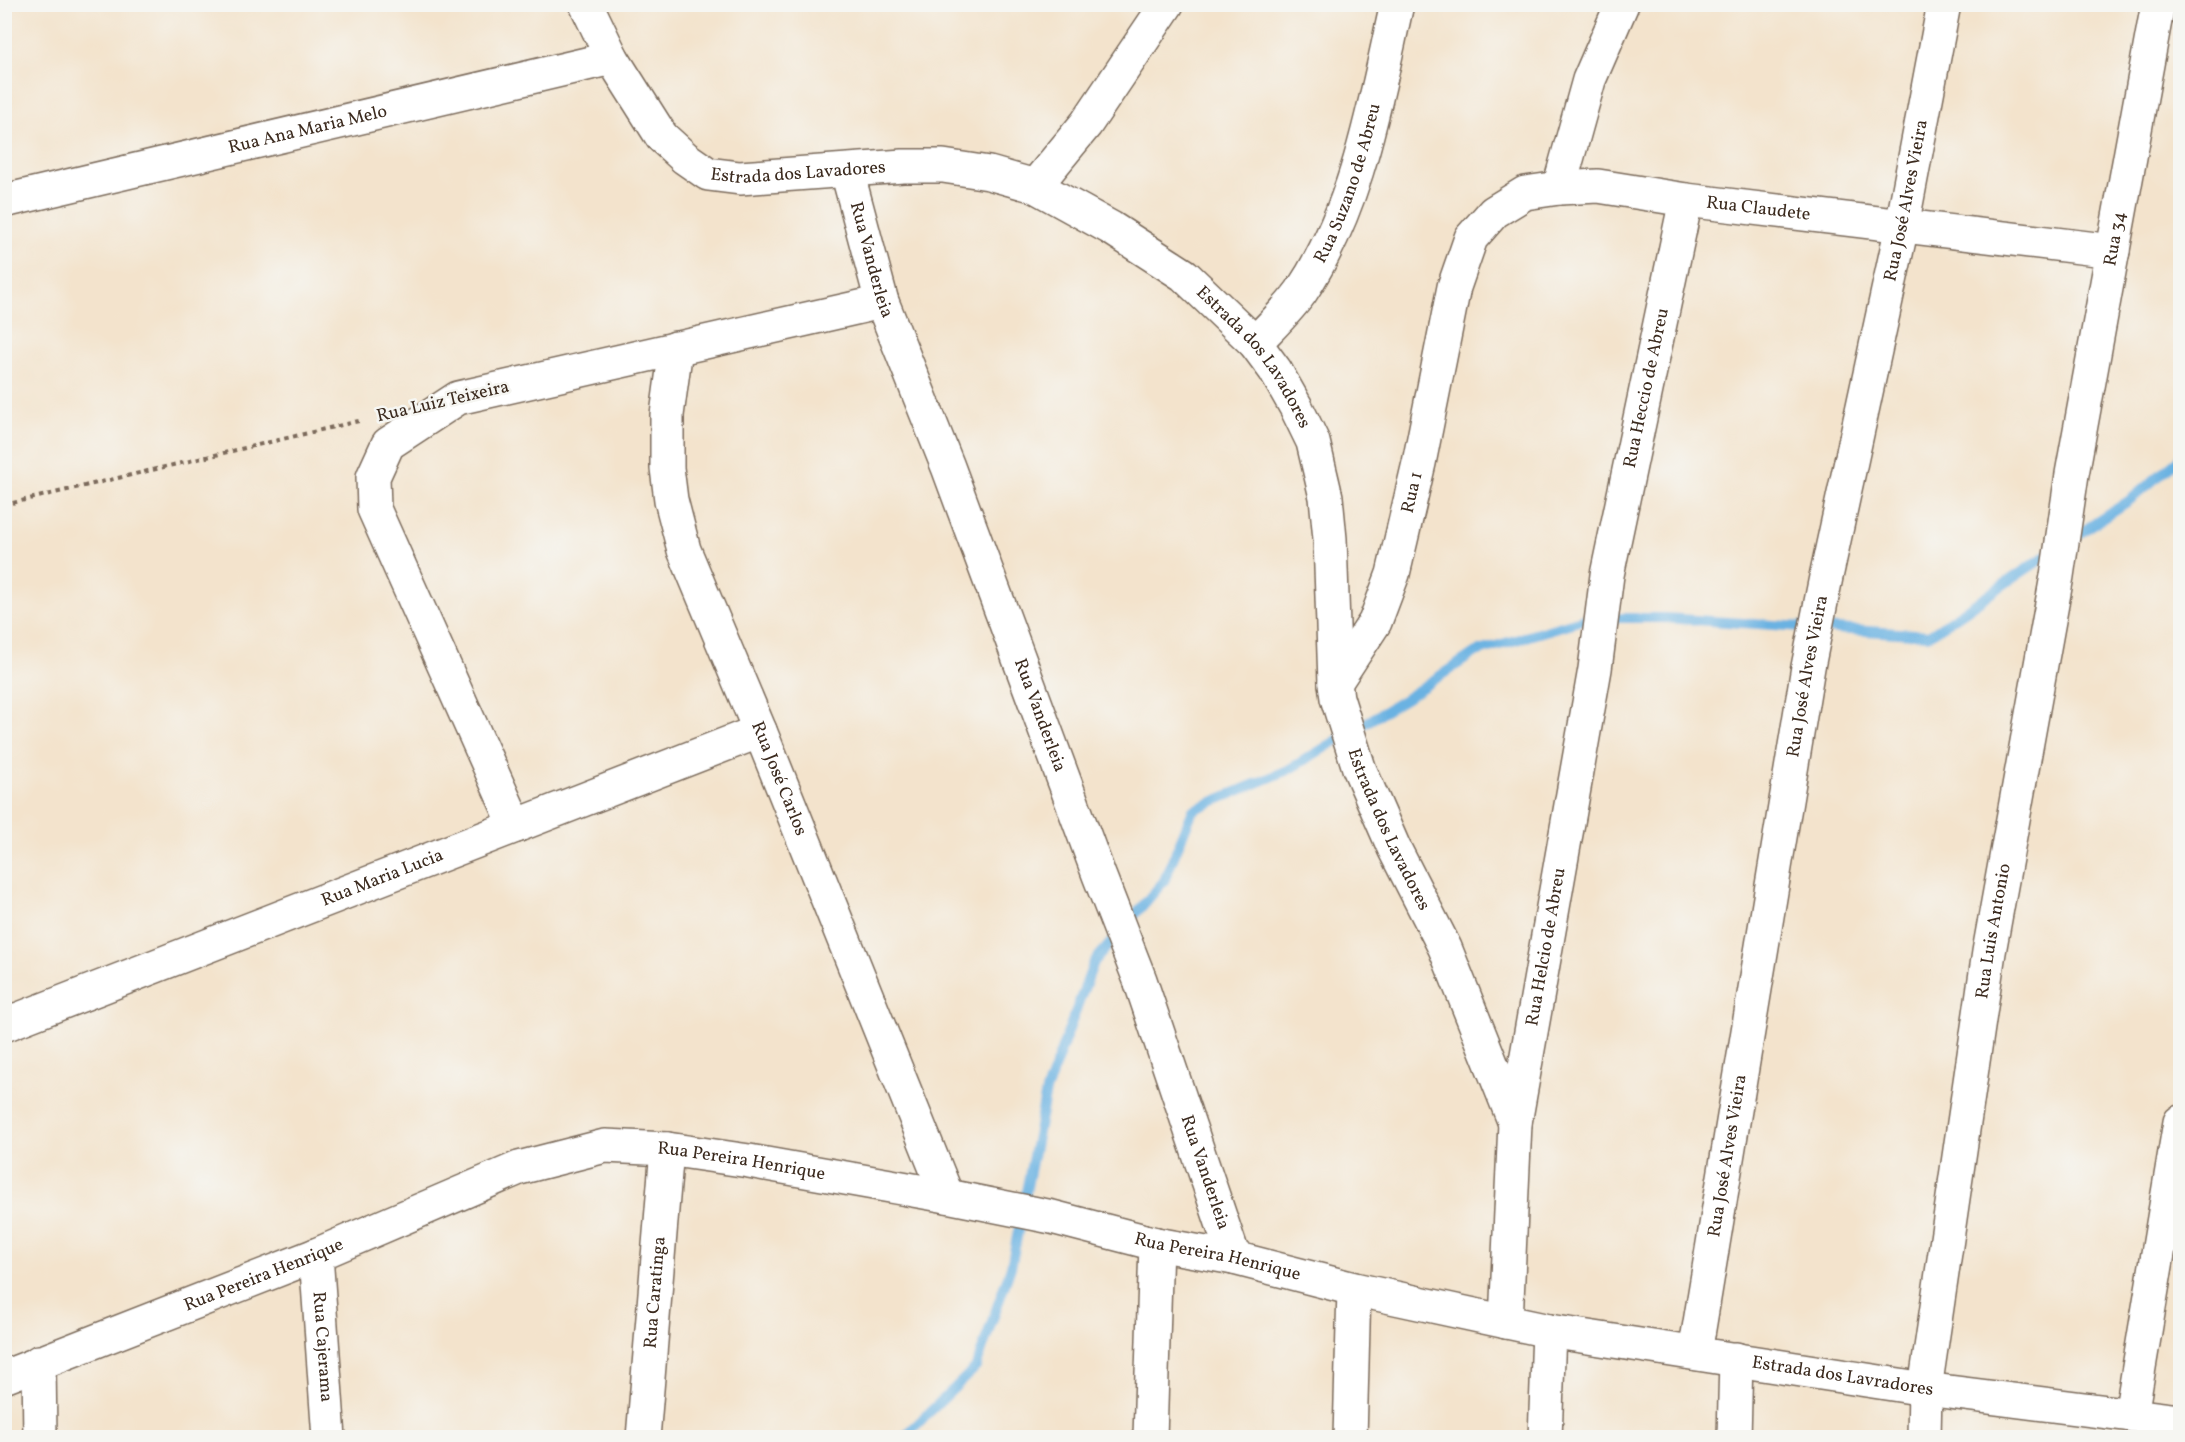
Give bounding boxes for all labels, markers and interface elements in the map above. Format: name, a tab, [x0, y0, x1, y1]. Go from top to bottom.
street label: Rua Ana Maria Melo	[226, 99, 390, 160]
street label: Rua Suzano de Abreu	[1308, 101, 1387, 268]
street label: Rua José Alves Vieira	[1878, 117, 1934, 284]
street label: Estrada dos Lavadores	[709, 155, 887, 191]
street label: Rua Claudete	[1705, 190, 1812, 227]
street label: Rua Vanderleia	[843, 199, 900, 322]
street label: Rua 34	[2098, 209, 2132, 268]
street label: Estrada dos Lavadores	[1190, 280, 1317, 432]
street label: Rua Heccio de Abreu	[1617, 306, 1675, 470]
street label: Rua Luiz Teixeira	[374, 375, 512, 429]
street label: Rua 1	[1395, 469, 1429, 516]
street label: Rua José Alves Vieira	[1781, 593, 1835, 759]
street label: Rua Vanderleia	[1007, 655, 1072, 776]
street label: Rua José Carlos	[745, 717, 813, 839]
street label: Estrada dos Lavadores	[1341, 745, 1436, 915]
street label: Rua Maria Lucia	[318, 843, 447, 913]
street label: Rua Luis Antonio	[1970, 861, 2017, 1000]
street label: Rua Helcio de Abreu	[1520, 866, 1572, 1028]
street label: Rua José Alves Vieira	[1702, 1072, 1753, 1239]
street label: Rua Vanderleia	[1174, 1112, 1236, 1233]
street label: Rua Pereira Henrique	[657, 1136, 827, 1187]
street label: Rua Pereira Henrique	[1132, 1226, 1303, 1287]
street label: Rua Pereira Henrique	[180, 1232, 347, 1318]
street label: Rua Caratinga	[638, 1235, 672, 1350]
street label: Rua Cajerama	[306, 1291, 339, 1403]
street label: Estrada dos Lavradores	[1750, 1350, 1935, 1402]

